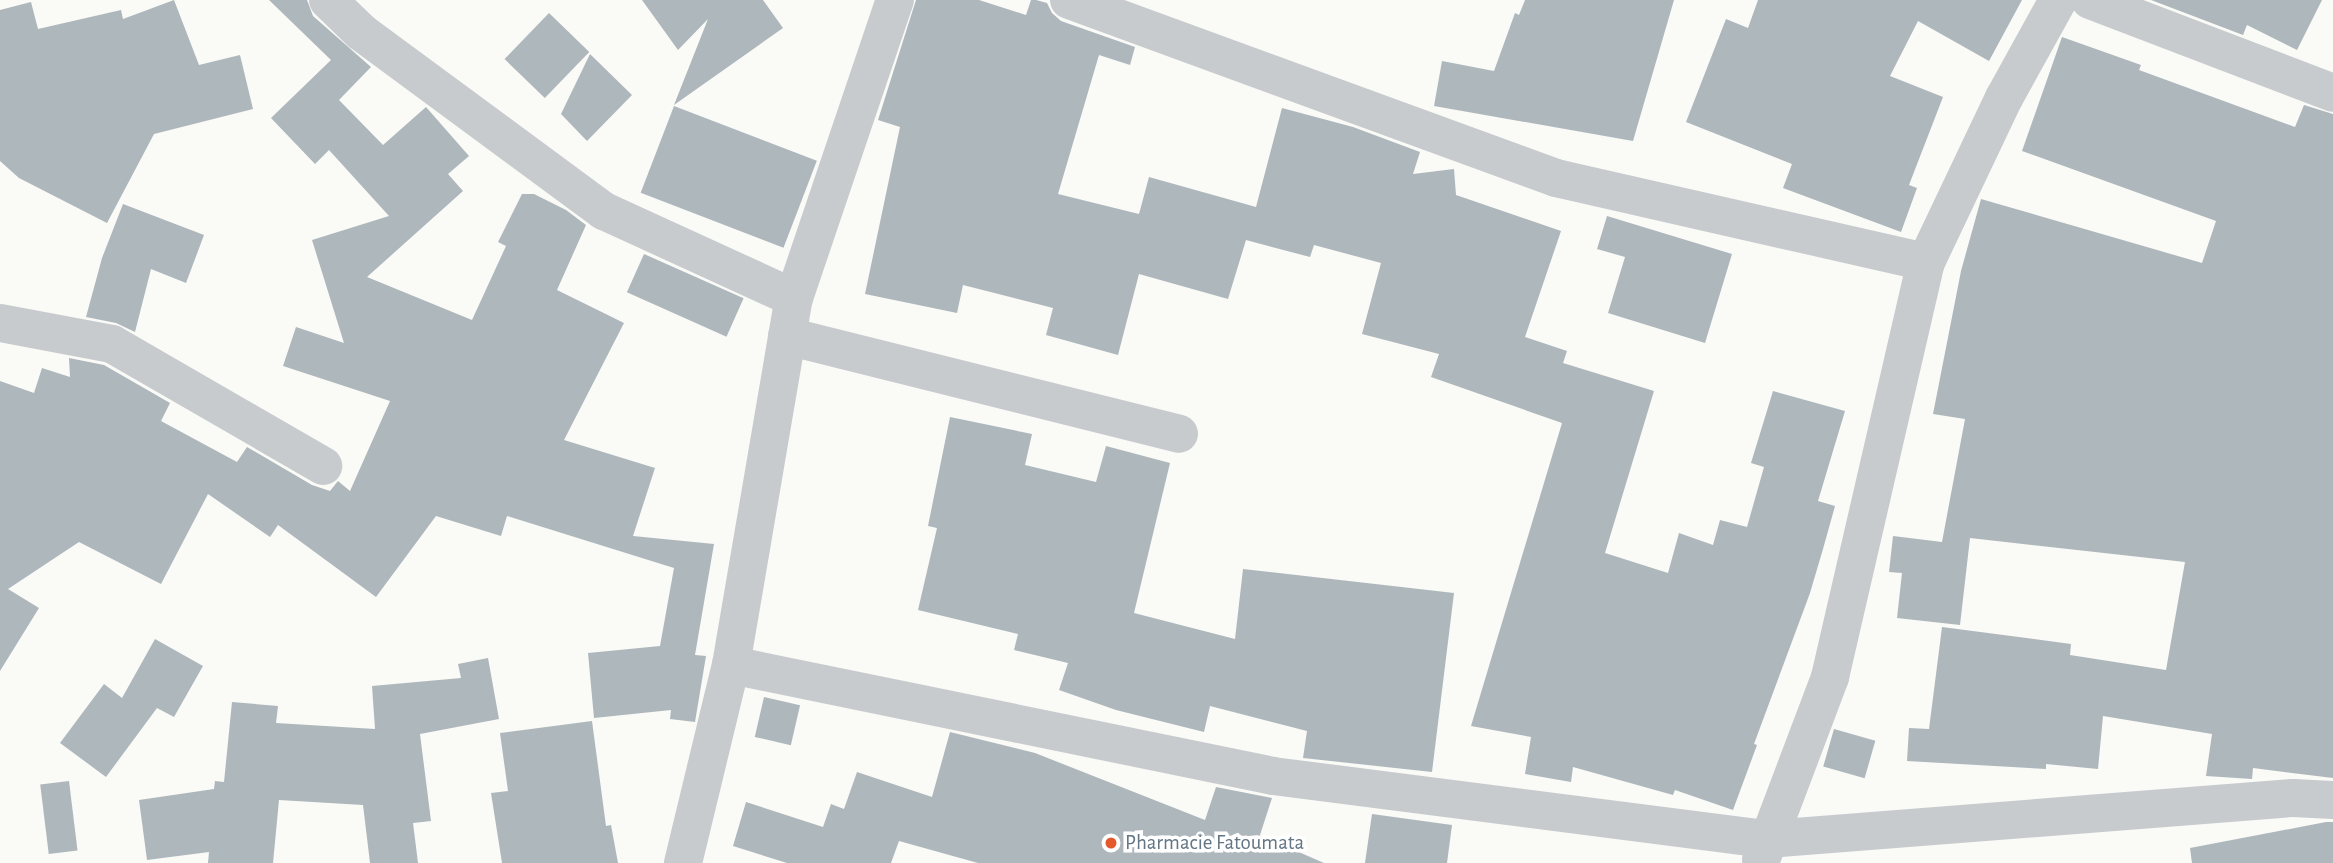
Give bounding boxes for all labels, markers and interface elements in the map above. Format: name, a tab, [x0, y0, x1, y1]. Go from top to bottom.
place label: Pharmacie Fatoumata	[1125, 830, 1304, 856]
marker: Pharmacie Fatoumata	[1103, 835, 1119, 851]

